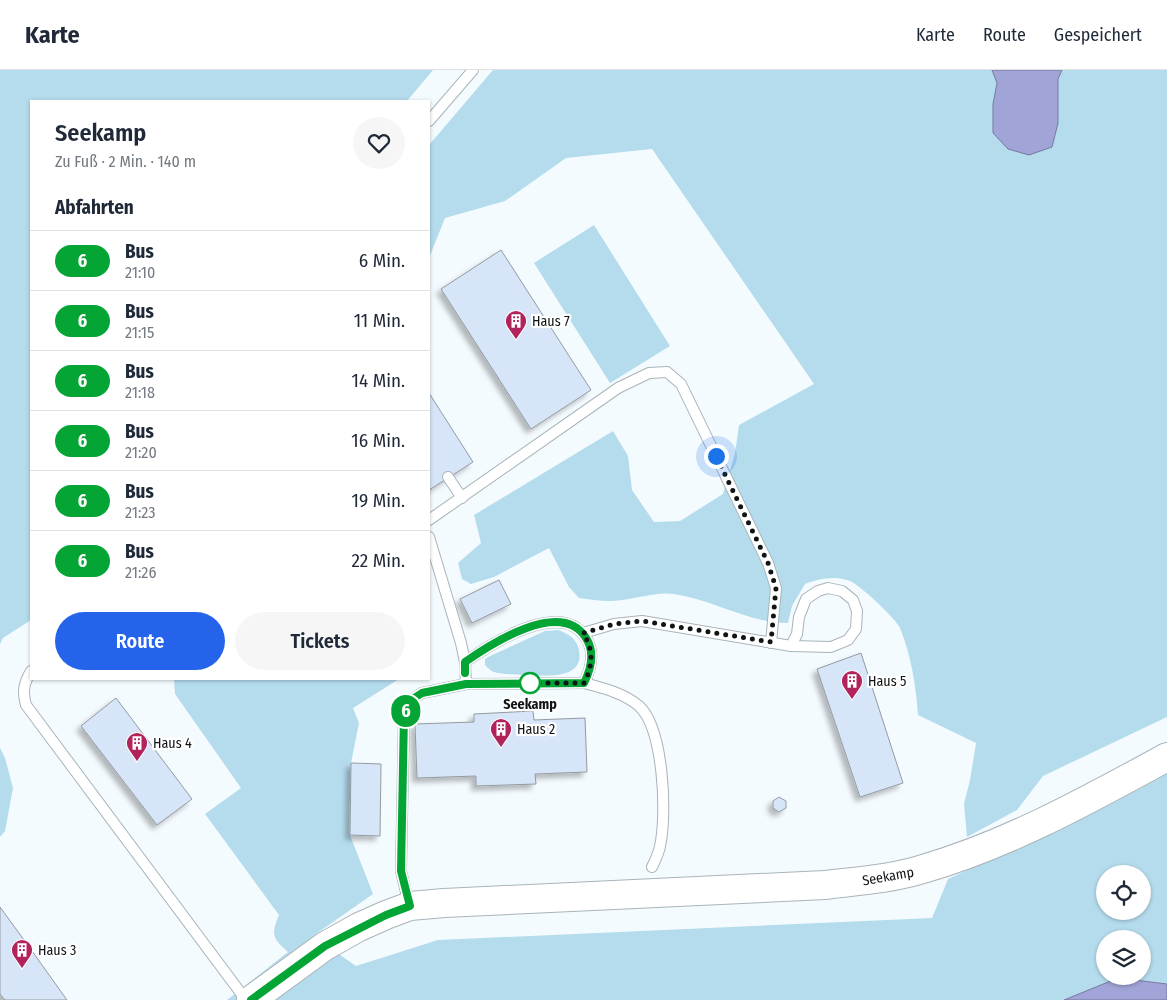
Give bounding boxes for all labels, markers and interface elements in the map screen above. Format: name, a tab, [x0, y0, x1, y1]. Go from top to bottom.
text: Karte	[25, 21, 80, 49]
text: Karte	[916, 24, 955, 46]
text: Route	[983, 24, 1026, 46]
text: Gespeichert	[1054, 24, 1142, 46]
button: heart	[353, 117, 405, 169]
text: Seekamp	[55, 119, 146, 147]
text: Zu Fuß · 2 Min. · 140 m	[55, 152, 196, 171]
text: Abfahrten	[55, 196, 134, 219]
text: Bus	[125, 240, 154, 263]
text: 6 Min.	[359, 249, 405, 272]
text: 6	[78, 250, 87, 272]
text: 21:10	[125, 263, 155, 282]
text: Bus	[125, 300, 154, 323]
text: 11 Min.	[354, 309, 405, 332]
building icon: Haus 7	[504, 309, 528, 340]
text: 6	[78, 310, 87, 332]
place label: Haus 7	[532, 313, 570, 330]
text: 21:15	[125, 323, 154, 342]
text: Bus	[125, 360, 154, 383]
text: 14 Min.	[352, 369, 405, 392]
text: 6	[78, 370, 87, 392]
text: 21:18	[125, 383, 155, 402]
text: Bus	[125, 420, 154, 443]
text: 16 Min.	[351, 429, 405, 452]
text: 6	[78, 430, 87, 452]
text: 21:20	[125, 443, 157, 462]
your location	[704, 444, 729, 469]
text: Bus	[125, 480, 154, 503]
text: 19 Min.	[352, 489, 405, 512]
text: 6	[78, 490, 87, 512]
text: 21:23	[125, 503, 156, 522]
text: Bus	[125, 540, 154, 563]
text: 22 Min.	[351, 549, 405, 572]
text: 6	[78, 550, 87, 572]
text: 21:26	[125, 563, 156, 582]
button: Route	[55, 612, 225, 670]
button: Tickets	[235, 612, 405, 670]
building icon: Haus 5	[840, 669, 864, 700]
marker: Seekamp	[519, 672, 541, 694]
place label: Haus 5	[868, 673, 906, 690]
line badge: 6	[390, 695, 422, 727]
place label: Seekamp	[503, 696, 557, 713]
text: 6	[401, 700, 411, 722]
building icon: Haus 2	[489, 717, 513, 748]
place label: Haus 2	[517, 721, 555, 738]
building icon: Haus 4	[125, 731, 149, 762]
place label: Haus 4	[153, 735, 192, 752]
street label: Seekamp	[861, 864, 915, 889]
map controls	[1096, 865, 1151, 985]
button: locate	[1096, 865, 1151, 920]
button: layers	[1096, 930, 1151, 985]
building icon: Haus 3	[10, 938, 34, 969]
place label: Haus 3	[38, 942, 76, 959]

